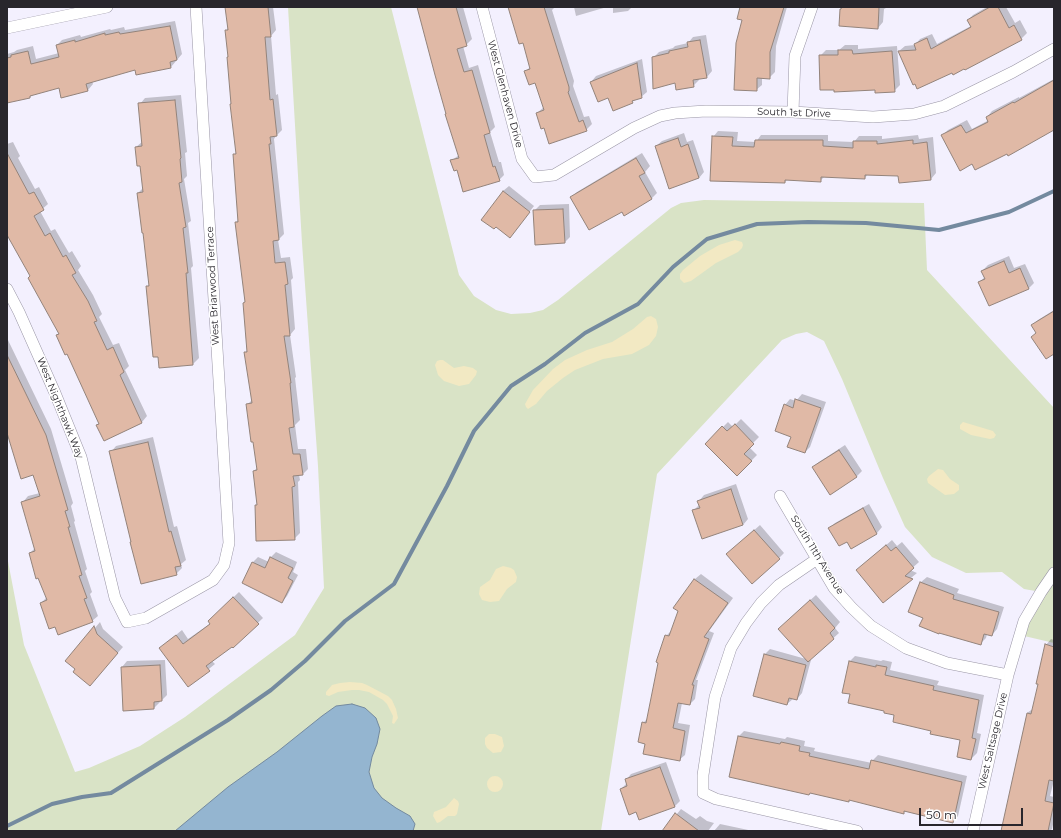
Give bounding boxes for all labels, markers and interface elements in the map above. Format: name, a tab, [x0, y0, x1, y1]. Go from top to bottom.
street label: West Glenhaven Drive	[485, 39, 525, 149]
street label: South 1st Drive	[757, 106, 831, 120]
street label: West Briarwood Terrace	[204, 226, 222, 346]
street label: West Nighthawk Way	[34, 356, 86, 460]
street label: South 11th Avenue	[788, 513, 846, 597]
street label: West Saltsage Drive	[976, 691, 1010, 791]
scale bar	[921, 800, 1025, 826]
text: 50 m	[926, 807, 957, 822]

